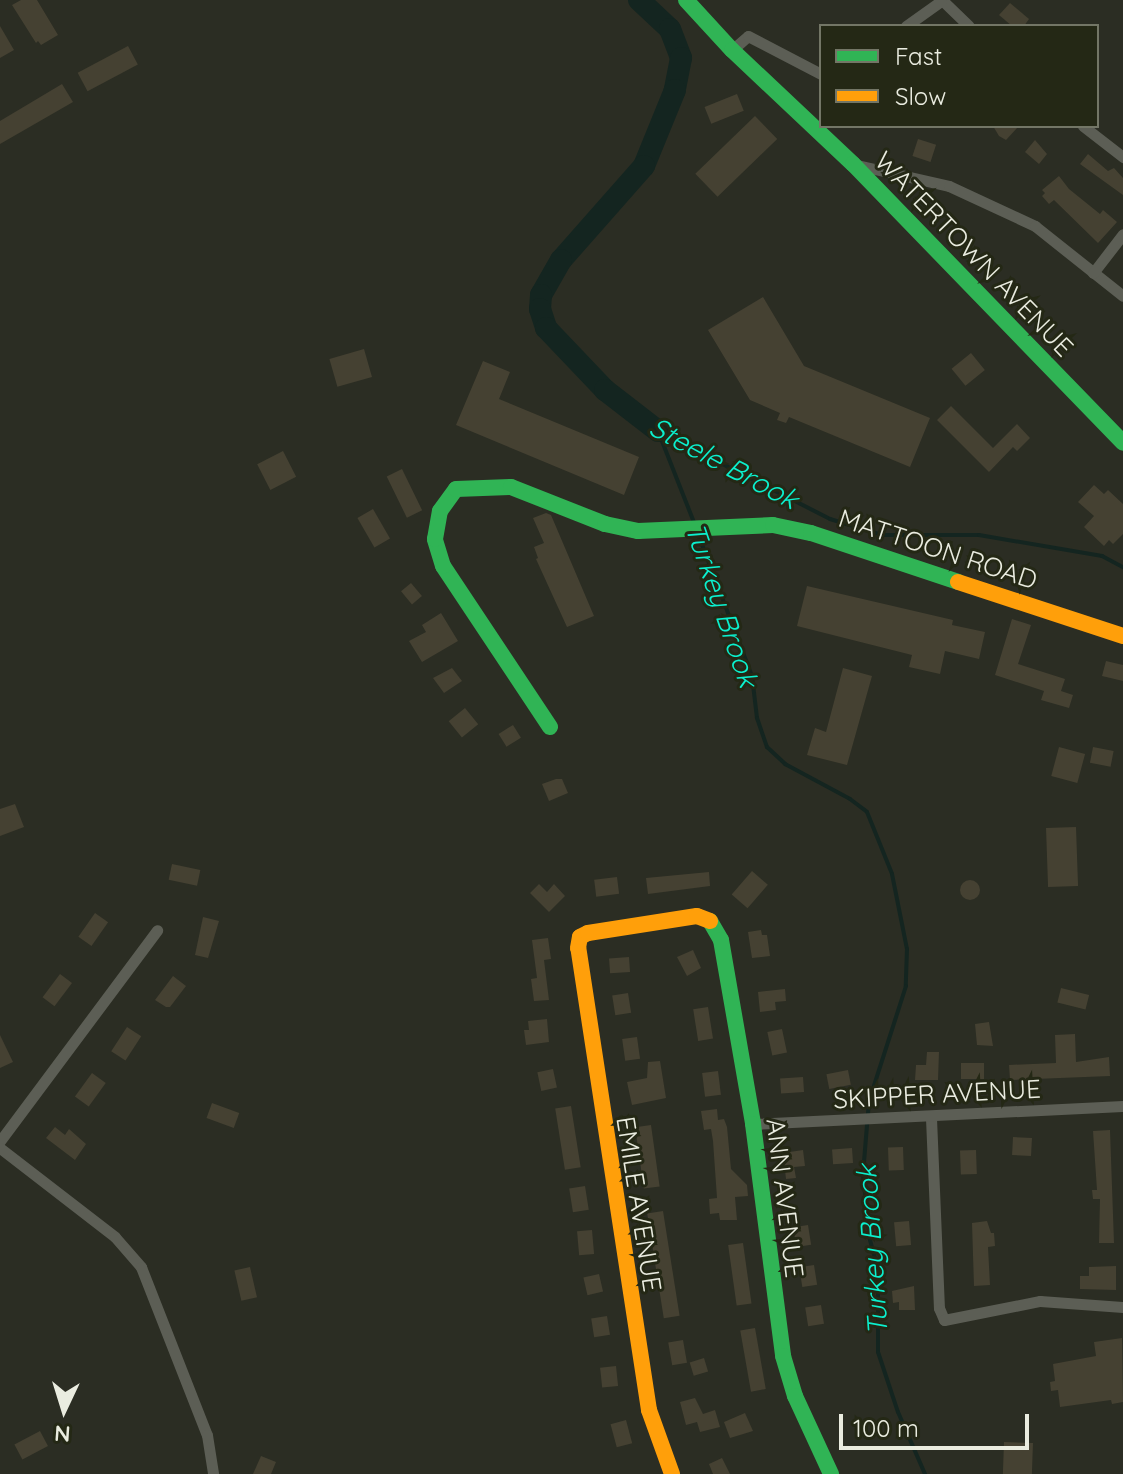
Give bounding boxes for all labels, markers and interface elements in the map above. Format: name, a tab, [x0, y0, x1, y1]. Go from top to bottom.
legend	[819, 24, 1099, 128]
text: Fast	[895, 41, 942, 71]
text: Slow	[895, 81, 946, 111]
street label: WATERTOWN AVENUE	[868, 145, 1080, 363]
water label: Steele Brook	[644, 410, 804, 516]
street label: MATTOON ROAD	[835, 502, 1041, 596]
water label: Turkey Brook	[678, 519, 766, 691]
street label: SKIPPER AVENUE	[832, 1073, 1042, 1115]
street label: EMILE AVENUE	[610, 1114, 668, 1294]
street label: ANN AVENUE	[760, 1116, 810, 1280]
water label: Turkey Brook	[849, 1164, 895, 1336]
north arrow	[24, 1370, 104, 1450]
scale bar	[843, 1398, 1033, 1448]
text: 100 m	[853, 1413, 919, 1443]
text: N	[53, 1419, 71, 1448]

